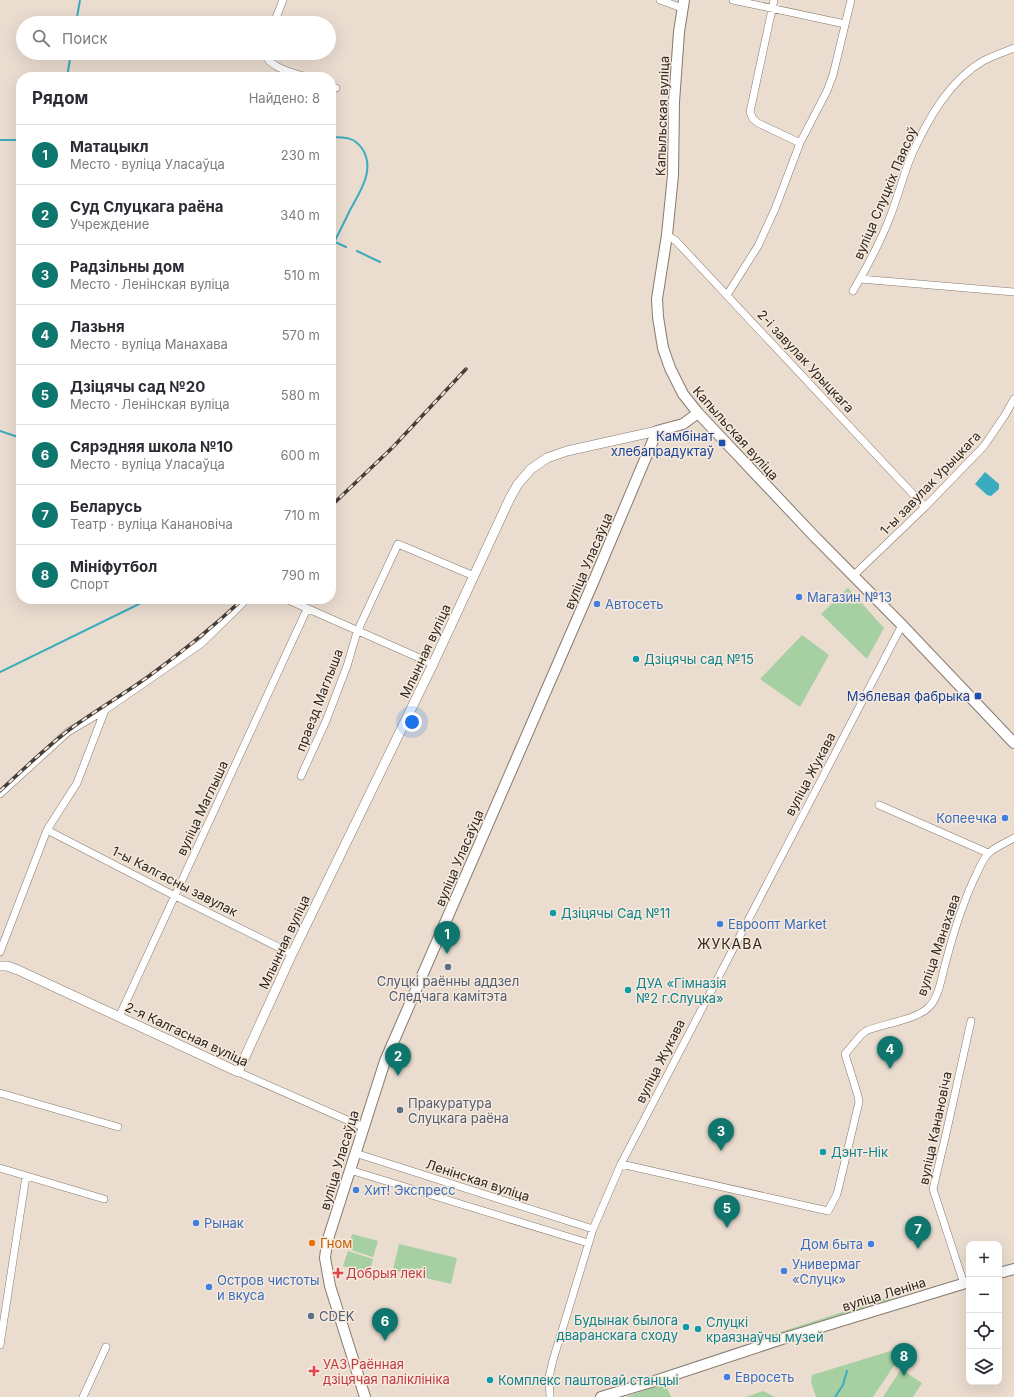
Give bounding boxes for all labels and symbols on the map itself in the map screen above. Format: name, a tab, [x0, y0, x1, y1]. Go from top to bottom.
street label: Капыльская вуліца	[652, 56, 672, 176]
street label: вуліца Слуцкіх Паясоў	[850, 124, 920, 262]
street label: 2-і завулак Урыцкага	[754, 306, 858, 416]
street label: Капыльская вуліца	[690, 383, 782, 483]
place label: Камбінат хлебапрадуктаў	[611, 428, 714, 459]
street label: 1-ы завулак Урыцкага	[876, 428, 984, 538]
marker: Камбінат хлебапрадуктаў	[717, 438, 727, 448]
street label: вуліца Уласаўца	[560, 510, 616, 612]
place label: Магазин №13	[807, 589, 892, 605]
marker: Магазин №13	[794, 592, 804, 602]
place label: Автосеть	[605, 596, 663, 612]
marker: Автосеть	[592, 599, 602, 609]
street label: Млынная вуліца	[396, 601, 454, 701]
street label: праезд Маглыша	[292, 646, 346, 754]
place label: Дзіцячы сад №15	[644, 651, 754, 667]
marker: Дзіцячы сад №15	[631, 654, 641, 664]
place label: Мэблевая фабрыка	[847, 688, 970, 704]
marker: Мэблевая фабрыка	[973, 691, 983, 701]
your location	[402, 712, 422, 732]
street label: вуліца Жукава	[781, 730, 839, 818]
street label: вуліца Маглыша	[173, 758, 231, 858]
street label: вуліца Уласаўца	[431, 807, 487, 909]
place label: Копеечка	[936, 810, 997, 826]
marker: Копеечка	[1000, 813, 1010, 823]
street label: 1-ы Калгасны завулак	[109, 842, 241, 920]
street label: Млынная вуліца	[255, 892, 313, 992]
street label: вуліца Манахава	[913, 892, 963, 998]
place label: Дзіцячы Сад №11	[561, 905, 670, 921]
marker: Дзіцячы Сад №11	[548, 908, 558, 918]
place label: Евроопт Market	[728, 916, 827, 932]
marker: Евроопт Market	[715, 919, 725, 929]
pin: 1	[434, 921, 460, 954]
district label: ЖУКАВА	[697, 935, 763, 952]
marker: Слуцкі раённы аддзел Следчага камітэта	[443, 962, 453, 972]
place label: Слуцкі раённы аддзел Следчага камітэта	[377, 973, 519, 1004]
place label: ДУА «Гімназія №2 г.Слуцка»	[636, 975, 727, 1006]
marker: ДУА «Гімназія №2 г.Слуцка»	[623, 985, 633, 995]
street label: 2-я Калгасная вуліца	[123, 998, 251, 1070]
street label: вуліца Жукава	[632, 1016, 688, 1106]
pin: 4	[877, 1036, 903, 1069]
pin: 2	[385, 1043, 411, 1076]
street label: вуліца Канановіча	[915, 1070, 955, 1186]
place label: Пракуратура Слуцкага раёна	[408, 1095, 509, 1126]
marker: Пракуратура Слуцкага раёна	[395, 1105, 405, 1115]
street label: вуліца Уласаўца	[316, 1108, 362, 1212]
pin: 3	[708, 1118, 734, 1151]
place label: Дэнт-Нік	[831, 1144, 888, 1160]
marker: Дэнт-Нік	[818, 1147, 828, 1157]
street label: Ленінская вуліца	[424, 1156, 532, 1204]
place label: Хит! Экспресс	[364, 1182, 456, 1198]
marker: Хит! Экспресс	[351, 1185, 361, 1195]
pin: 5	[714, 1195, 740, 1228]
place label: Рынак	[204, 1215, 244, 1231]
pin: 7	[905, 1216, 931, 1249]
marker: Рынак	[191, 1218, 201, 1228]
place label: Гном	[320, 1235, 352, 1251]
place label: Дом быта	[800, 1236, 863, 1252]
marker: Гном	[307, 1238, 317, 1248]
marker: Дом быта	[866, 1239, 876, 1249]
place label: Универмаг «Слуцк»	[792, 1256, 861, 1287]
place label: Добрыя лекі	[346, 1265, 426, 1281]
marker: Универмаг «Слуцк»	[779, 1266, 789, 1276]
marker: Добрыя лекі	[333, 1268, 343, 1278]
place label: Остров чистоты и вкуса	[217, 1272, 319, 1303]
street label: вуліца Леніна	[840, 1274, 928, 1314]
marker: Остров чистоты и вкуса	[204, 1282, 214, 1292]
place label: CDEK	[319, 1308, 355, 1324]
pin: 6	[372, 1308, 398, 1341]
marker: CDEK	[306, 1311, 316, 1321]
place label: Будынак былога дваранскага сходу	[557, 1312, 678, 1343]
place label: Слуцкі краязнаўчы музей	[706, 1314, 824, 1345]
marker: Будынак былога дваранскага сходу	[681, 1322, 691, 1332]
marker: Слуцкі краязнаўчы музей	[693, 1324, 703, 1334]
pin: 8	[891, 1343, 917, 1376]
place label: УАЗ Раённая дзіцячая паліклініка	[323, 1356, 450, 1387]
marker: УАЗ Раённая дзіцячая паліклініка	[308, 1365, 320, 1377]
place label: Евросеть	[735, 1369, 794, 1385]
place label: Комплекс паштовай станцыі	[498, 1372, 679, 1388]
marker: Евросеть	[722, 1372, 732, 1382]
marker: Комплекс паштовай станцыі	[485, 1375, 495, 1385]

